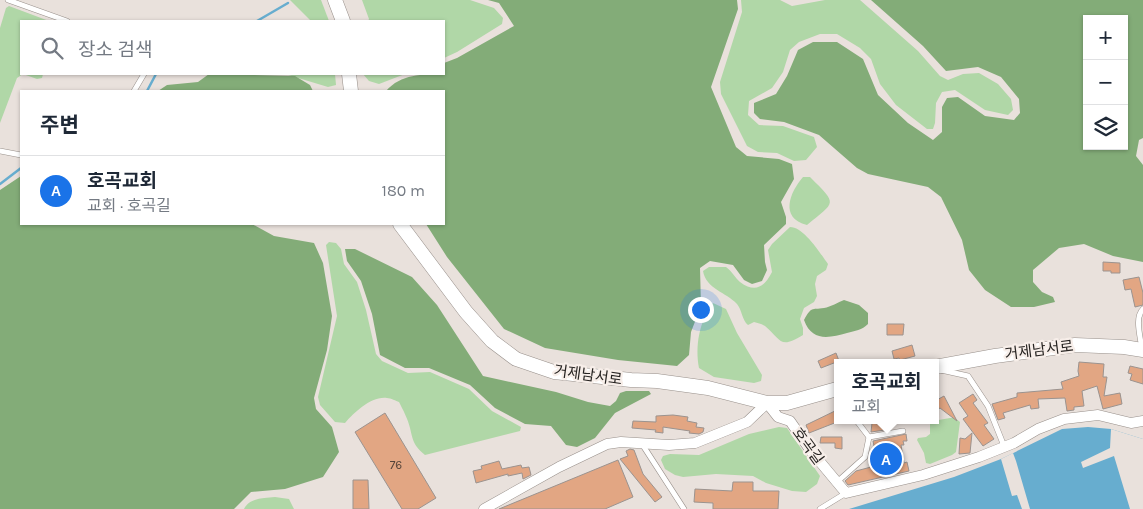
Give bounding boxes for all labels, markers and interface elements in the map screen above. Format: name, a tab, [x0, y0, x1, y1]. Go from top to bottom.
map controls	[1083, 15, 1128, 150]
button: +	[1083, 15, 1128, 60]
search box	[20, 20, 445, 75]
icon: search	[38, 34, 66, 62]
text: 장소 검색	[78, 39, 152, 61]
button: −	[1083, 60, 1128, 105]
button: layers	[1083, 105, 1128, 150]
text: 주변	[40, 113, 79, 137]
text: 호곡교회	[87, 170, 157, 192]
text: A	[51, 181, 61, 200]
text: 180 m	[382, 181, 425, 200]
text: 교회 · 호곡길	[87, 196, 171, 215]
your location	[688, 297, 714, 323]
street label: 거제남서로	[1004, 337, 1074, 363]
popup	[834, 359, 939, 424]
street label: 거제남서로	[553, 361, 623, 389]
text: 호곡교회	[852, 371, 921, 393]
text: 교회	[852, 397, 881, 416]
street label: 호곡길	[789, 424, 827, 468]
pin: A	[870, 440, 902, 478]
house number: 76	[390, 458, 402, 472]

